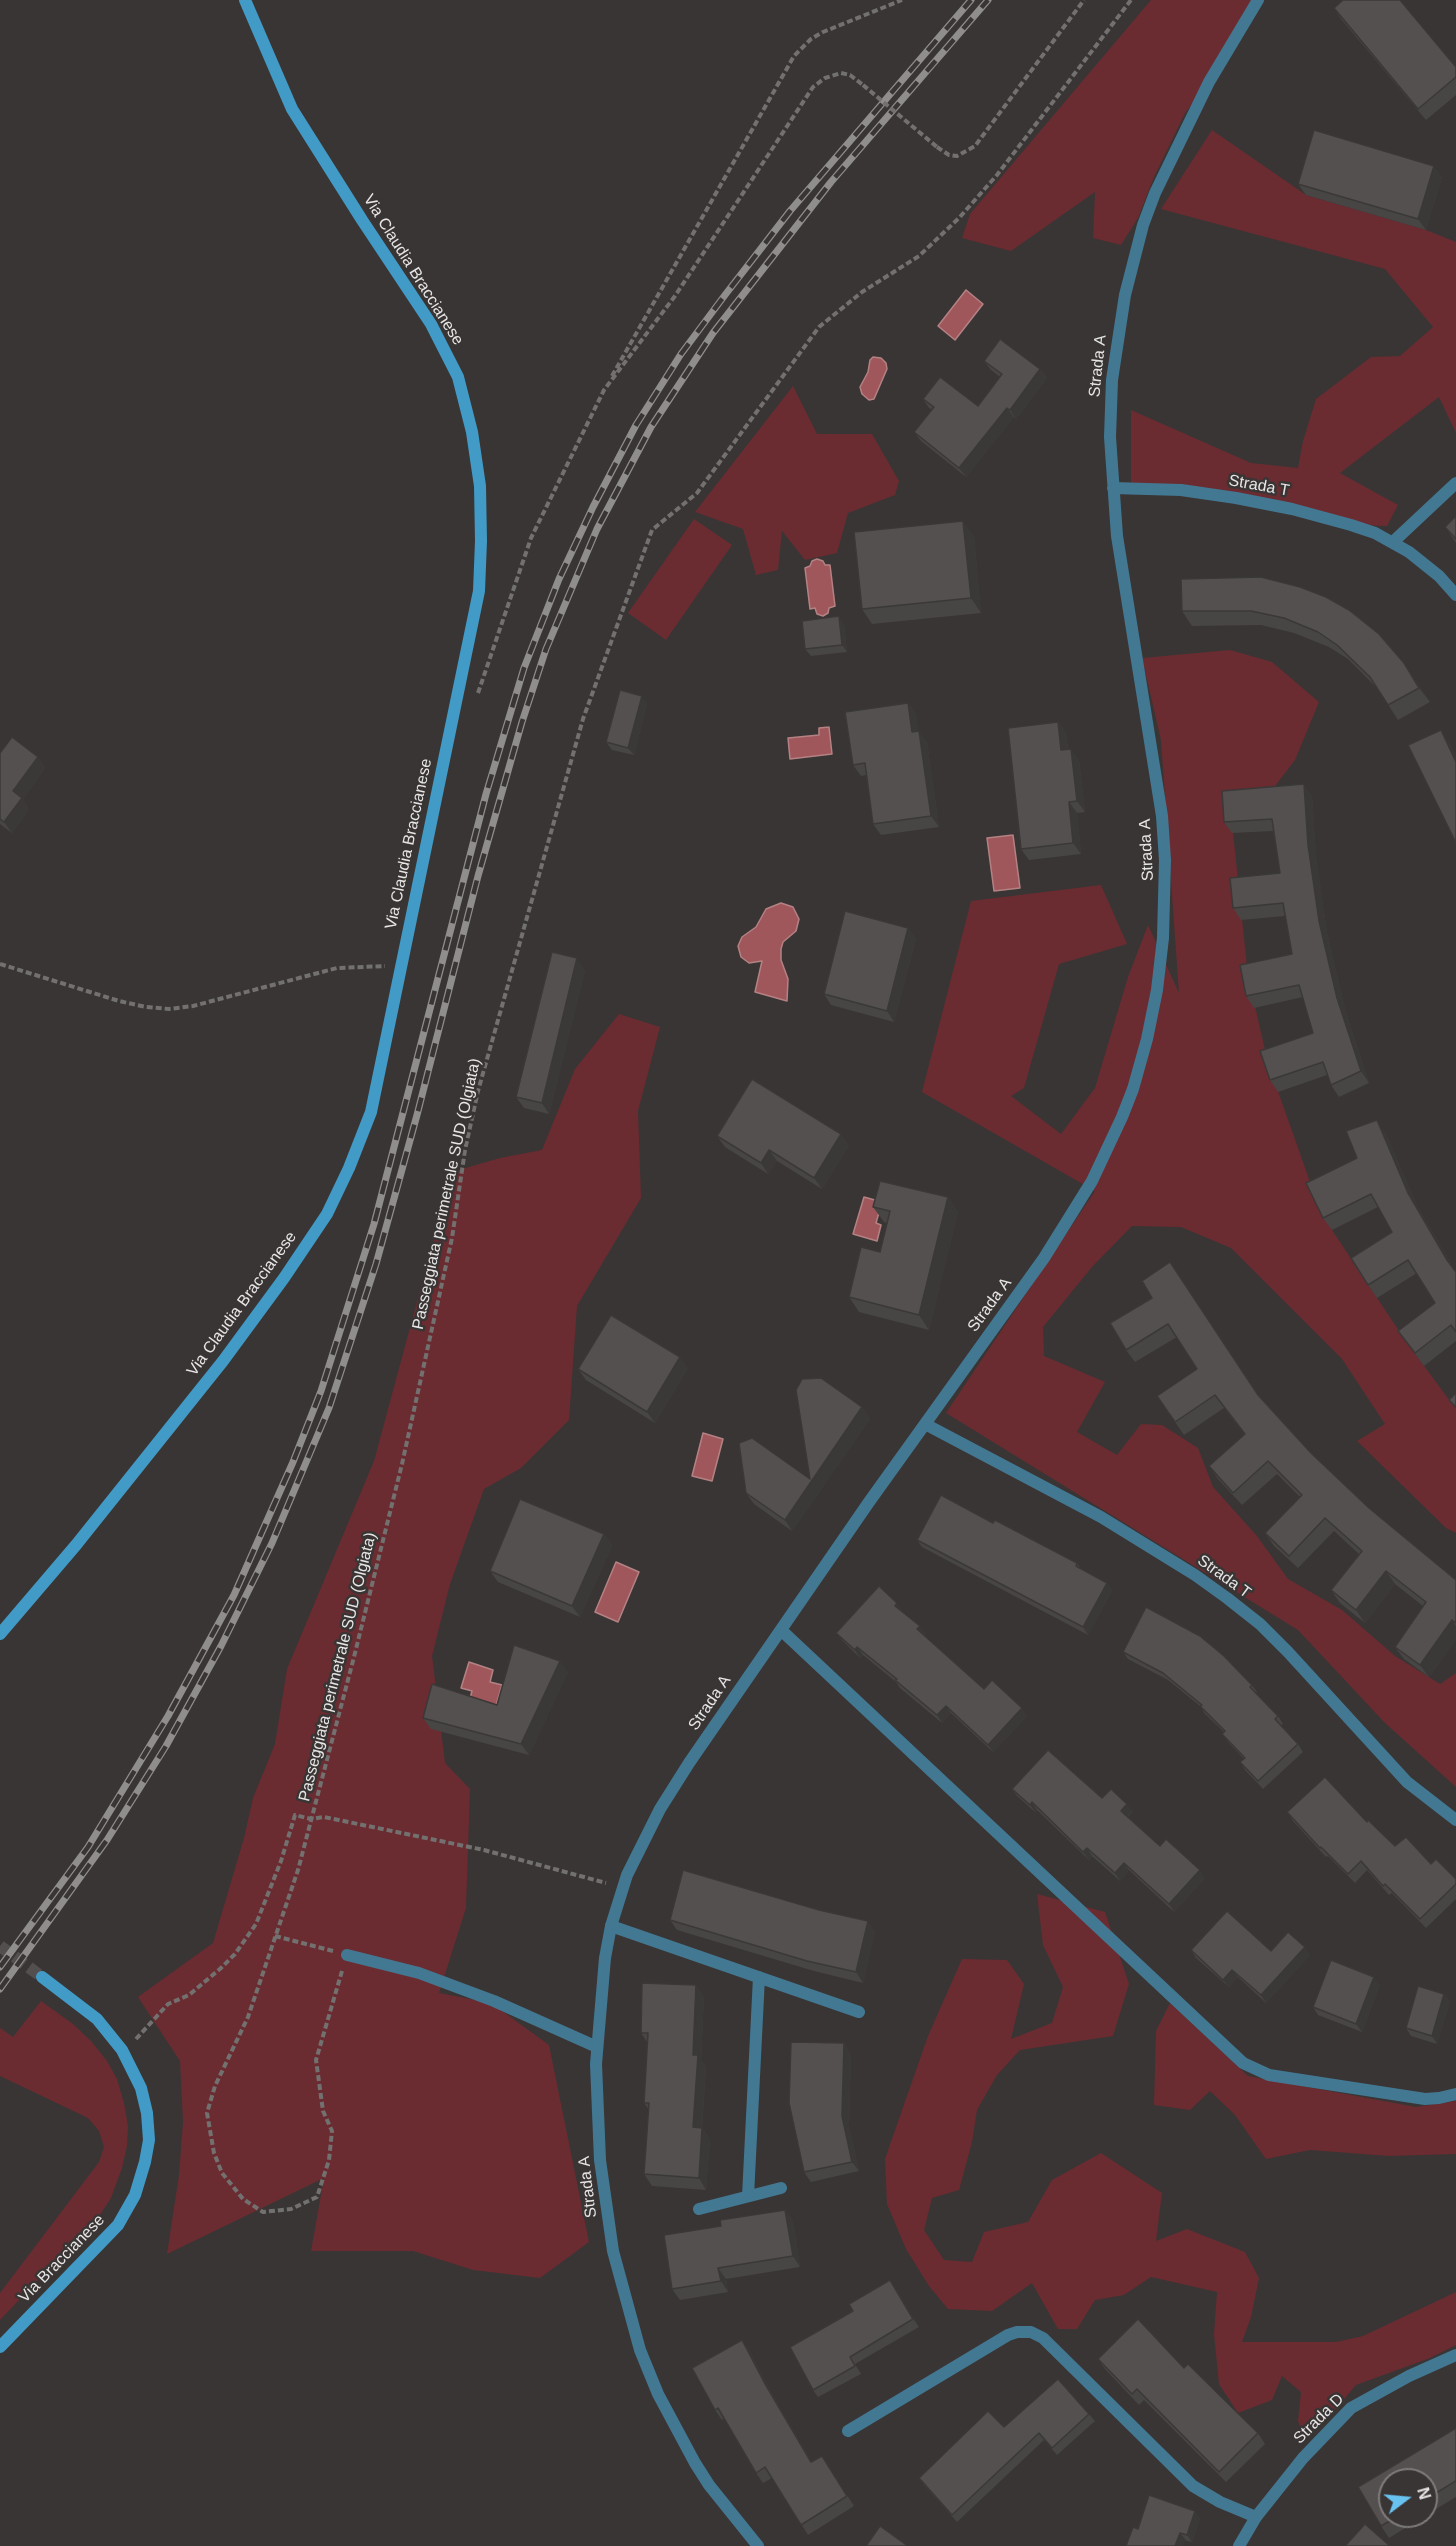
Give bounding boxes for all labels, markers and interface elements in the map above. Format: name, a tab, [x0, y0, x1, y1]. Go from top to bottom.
street label: Via Claudia Braccianese	[359, 191, 467, 349]
street label: Strada A	[1085, 334, 1111, 398]
street label: Strada T	[1227, 471, 1291, 501]
street label: Via Claudia Braccianese	[382, 757, 436, 931]
street label: Strada A	[1136, 818, 1158, 882]
street label: Passeggiata perimetrale SUD (Olgiata)	[409, 1057, 485, 1331]
street label: Via Claudia Braccianese	[183, 1228, 301, 1380]
street label: Strada A	[964, 1274, 1016, 1336]
street label: Passeggiata perimetrale SUD (Olgiata)	[295, 1531, 381, 1803]
street label: Strada T	[1194, 1551, 1254, 1603]
street label: Strada A	[685, 1672, 735, 1734]
street label: Strada A	[575, 2155, 601, 2219]
street label: Via Braccianese	[15, 2211, 109, 2307]
street label: Strada D	[1290, 2390, 1348, 2448]
north arrow	[1378, 2468, 1438, 2528]
text: N	[1414, 2486, 1434, 2501]

